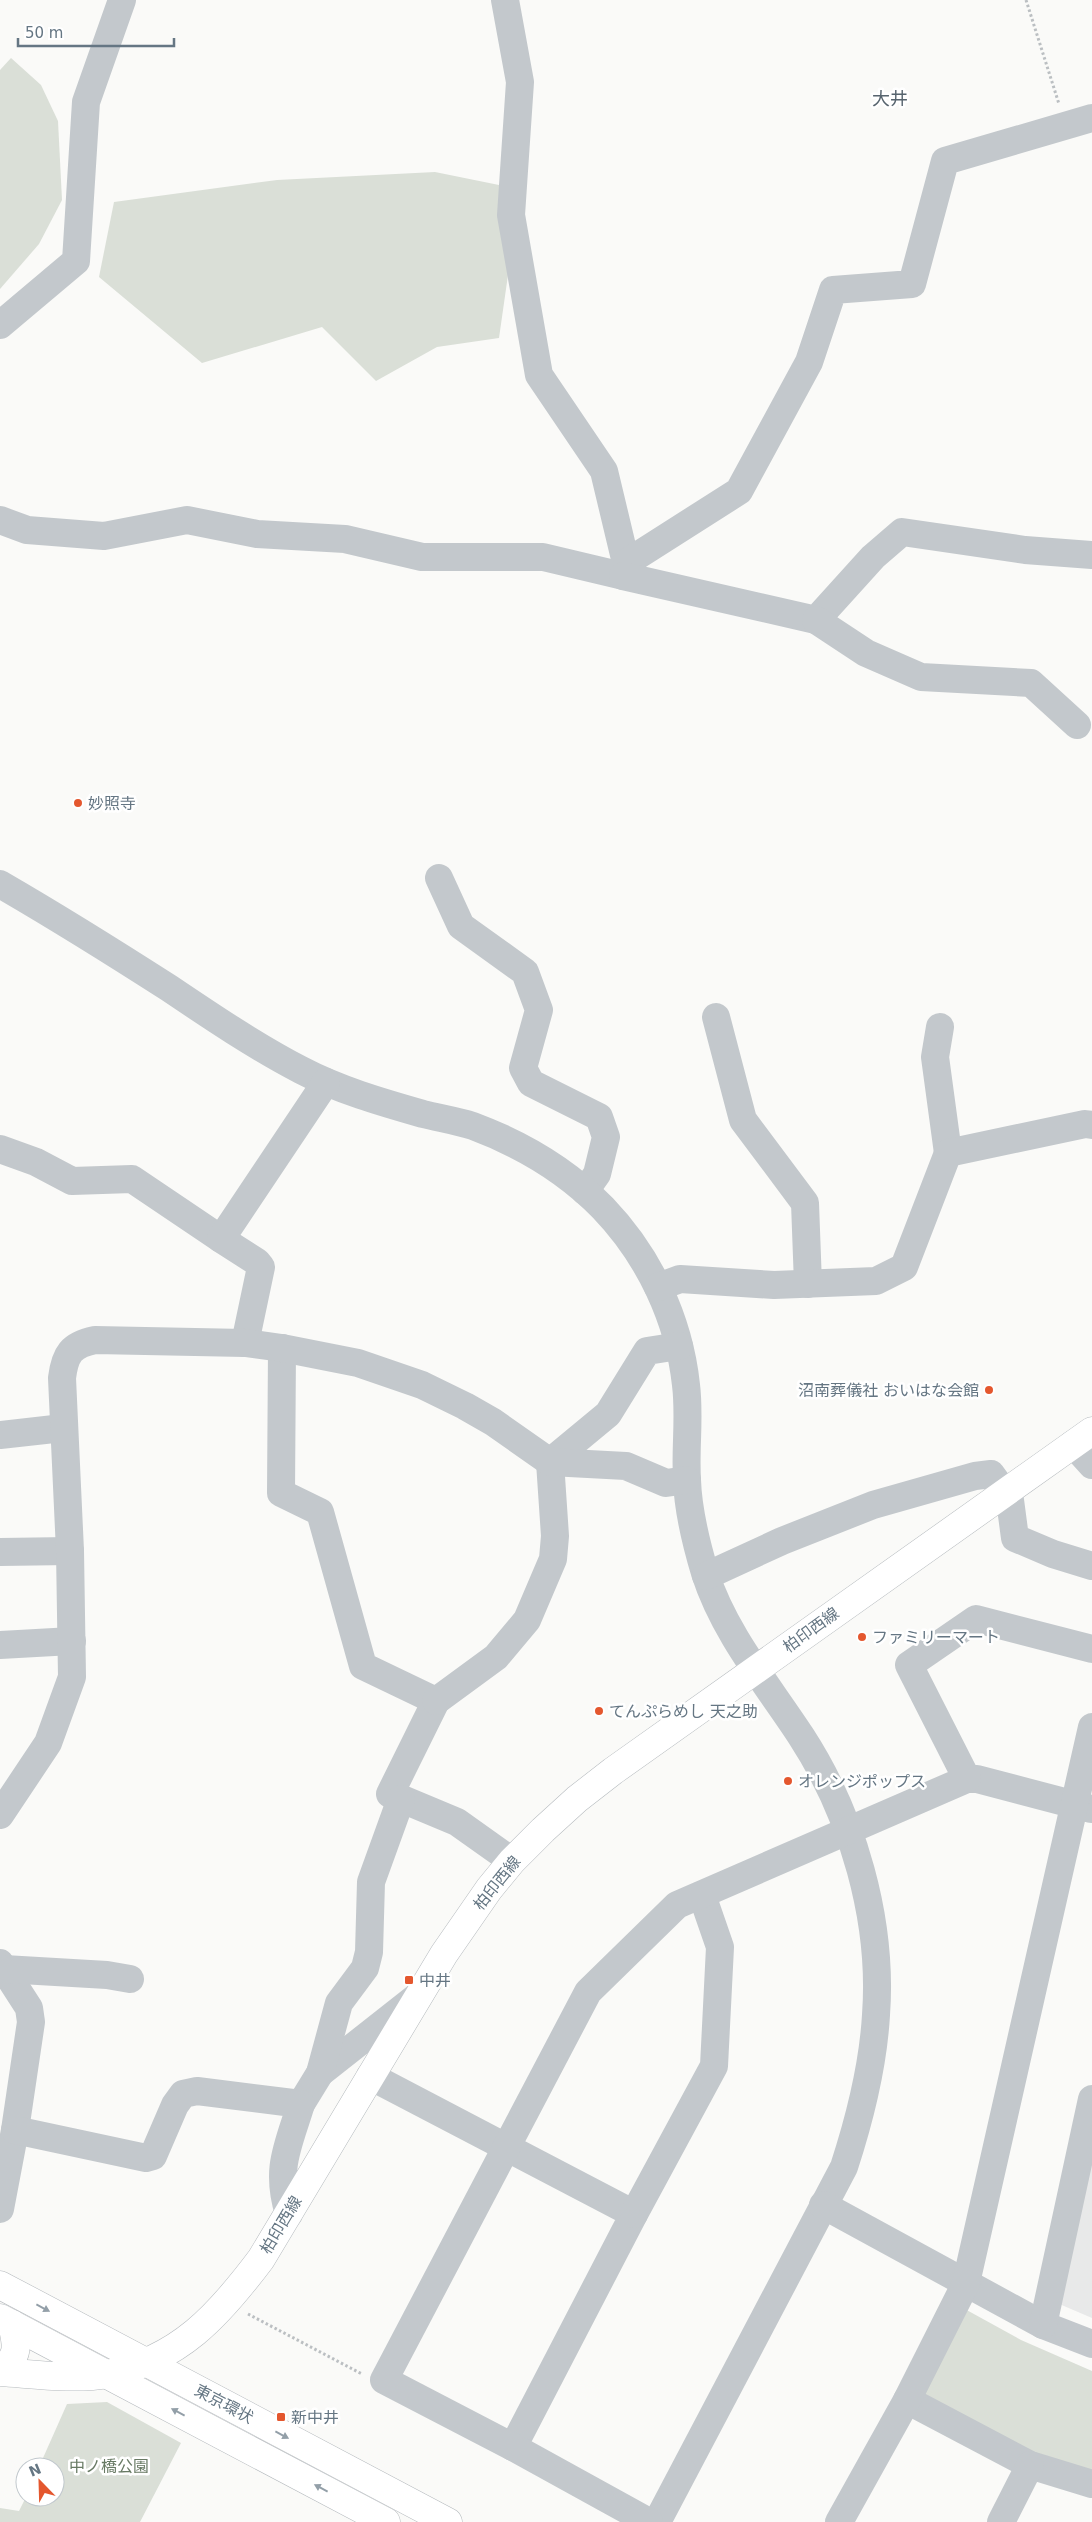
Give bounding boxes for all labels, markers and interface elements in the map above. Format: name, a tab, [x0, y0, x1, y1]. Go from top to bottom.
scale bar	[18, 15, 174, 47]
text: 50 m	[25, 24, 63, 42]
district label: 大井	[872, 88, 908, 109]
place label: 妙照寺	[88, 794, 136, 813]
marker: 妙照寺	[72, 797, 84, 809]
place label: 沼南葬儀社 おいはな会館	[798, 1381, 979, 1400]
marker: 沼南葬儀社 おいはな会館	[983, 1384, 995, 1396]
street label: 柏印西線	[780, 1604, 842, 1656]
place label: ファミリーマート	[872, 1628, 1000, 1647]
marker: ファミリーマート	[856, 1631, 868, 1643]
place label: てんぷらめし 天之助	[609, 1702, 758, 1721]
marker: てんぷらめし 天之助	[593, 1705, 605, 1717]
place label: オレンジポップス	[798, 1772, 926, 1791]
marker: オレンジポップス	[782, 1775, 794, 1787]
street label: 柏印西線	[469, 1852, 525, 1914]
place label: 中井	[419, 1971, 451, 1990]
marker: 中井	[403, 1974, 415, 1986]
street label: 柏印西線	[256, 2193, 306, 2257]
one-way arrow	[36, 2304, 50, 2312]
street label: 東京環状	[191, 2381, 257, 2427]
one-way arrow	[170, 2408, 185, 2416]
place label: 新中井	[291, 2408, 339, 2427]
marker: 新中井	[275, 2411, 287, 2423]
one-way arrow	[275, 2431, 289, 2439]
north arrow	[15, 2457, 65, 2507]
park label: 中ノ橋公園	[69, 2457, 149, 2476]
text: N	[26, 2460, 43, 2480]
one-way arrow	[314, 2484, 329, 2492]

